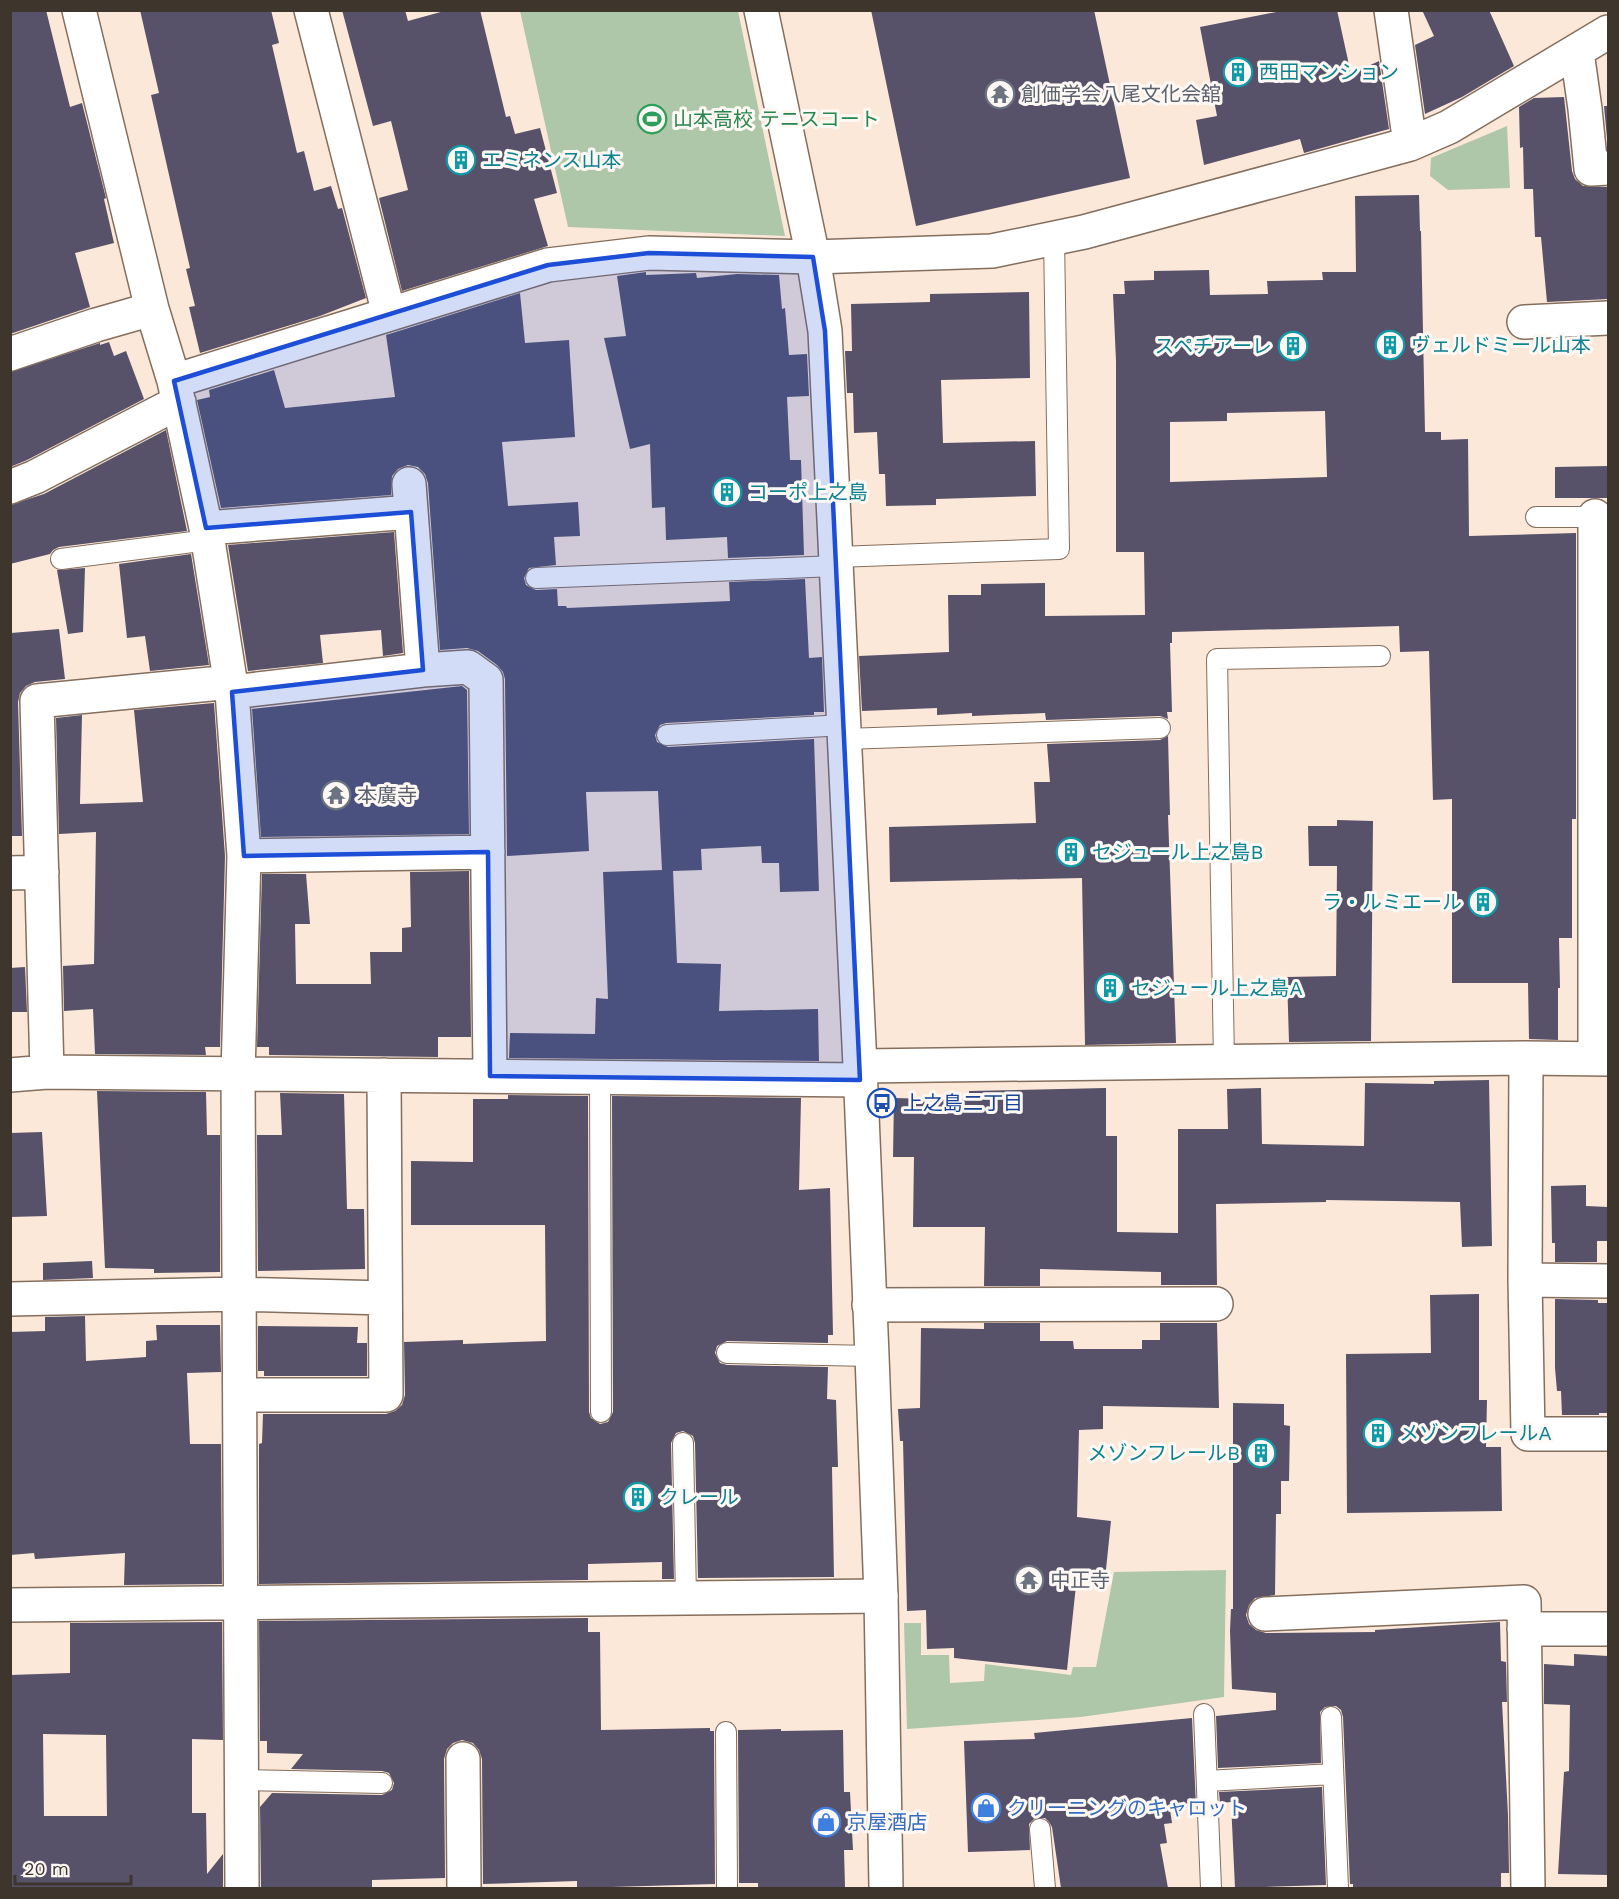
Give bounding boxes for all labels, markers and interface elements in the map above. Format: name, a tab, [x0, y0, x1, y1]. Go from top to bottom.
building icon: 西田マンション	[1222, 56, 1254, 88]
place label: 西田マンション	[1259, 60, 1399, 84]
temple icon: 創価学会八尾文化会舘	[984, 78, 1016, 110]
place label: 創価学会八尾文化会舘	[1021, 82, 1221, 106]
sports icon: 山本高校 テニスコート	[636, 103, 668, 135]
place label: 山本高校 テニスコート	[673, 107, 880, 131]
building icon: エミネンス山本	[445, 144, 477, 176]
place label: エミネンス山本	[482, 148, 622, 172]
building icon: ヴェルドミール山本	[1374, 329, 1406, 361]
building icon: スペチアーレ	[1277, 330, 1309, 362]
place label: ヴェルドミール山本	[1411, 333, 1591, 357]
place label: スペチアーレ	[1155, 334, 1272, 358]
building icon: コーポ上之島	[711, 476, 743, 508]
place label: コーポ上之島	[748, 480, 868, 504]
temple icon: 本廣寺	[320, 779, 352, 811]
place label: 本廣寺	[357, 783, 417, 807]
building icon: セジュール上之島B	[1055, 836, 1087, 868]
place label: セジュール上之島B	[1092, 840, 1264, 864]
building icon: ラ・ルミエール	[1467, 886, 1499, 918]
place label: ラ・ルミエール	[1322, 890, 1462, 914]
building icon: セジュール上之島A	[1094, 972, 1126, 1004]
place label: セジュール上之島A	[1131, 976, 1303, 1000]
bus stop icon: 上之島二丁目	[866, 1087, 898, 1119]
place label: 上之島二丁目	[903, 1091, 1023, 1115]
building icon: メゾンフレールA	[1362, 1417, 1394, 1449]
place label: メゾンフレールA	[1399, 1421, 1552, 1445]
building icon: メゾンフレールB	[1245, 1437, 1277, 1469]
place label: メゾンフレールB	[1088, 1441, 1240, 1465]
building icon: クレール	[622, 1481, 654, 1513]
place label: クレール	[659, 1485, 739, 1509]
temple icon: 中正寺	[1013, 1564, 1045, 1596]
place label: 中正寺	[1050, 1568, 1110, 1592]
shop icon: クリーニングのキャロット	[970, 1792, 1002, 1824]
place label: クリーニングのキャロット	[1007, 1796, 1247, 1820]
shop icon: 京屋酒店	[810, 1806, 842, 1838]
place label: 京屋酒店	[847, 1810, 927, 1834]
scale bar	[15, 1848, 130, 1886]
text: 20 m	[24, 1858, 69, 1879]

